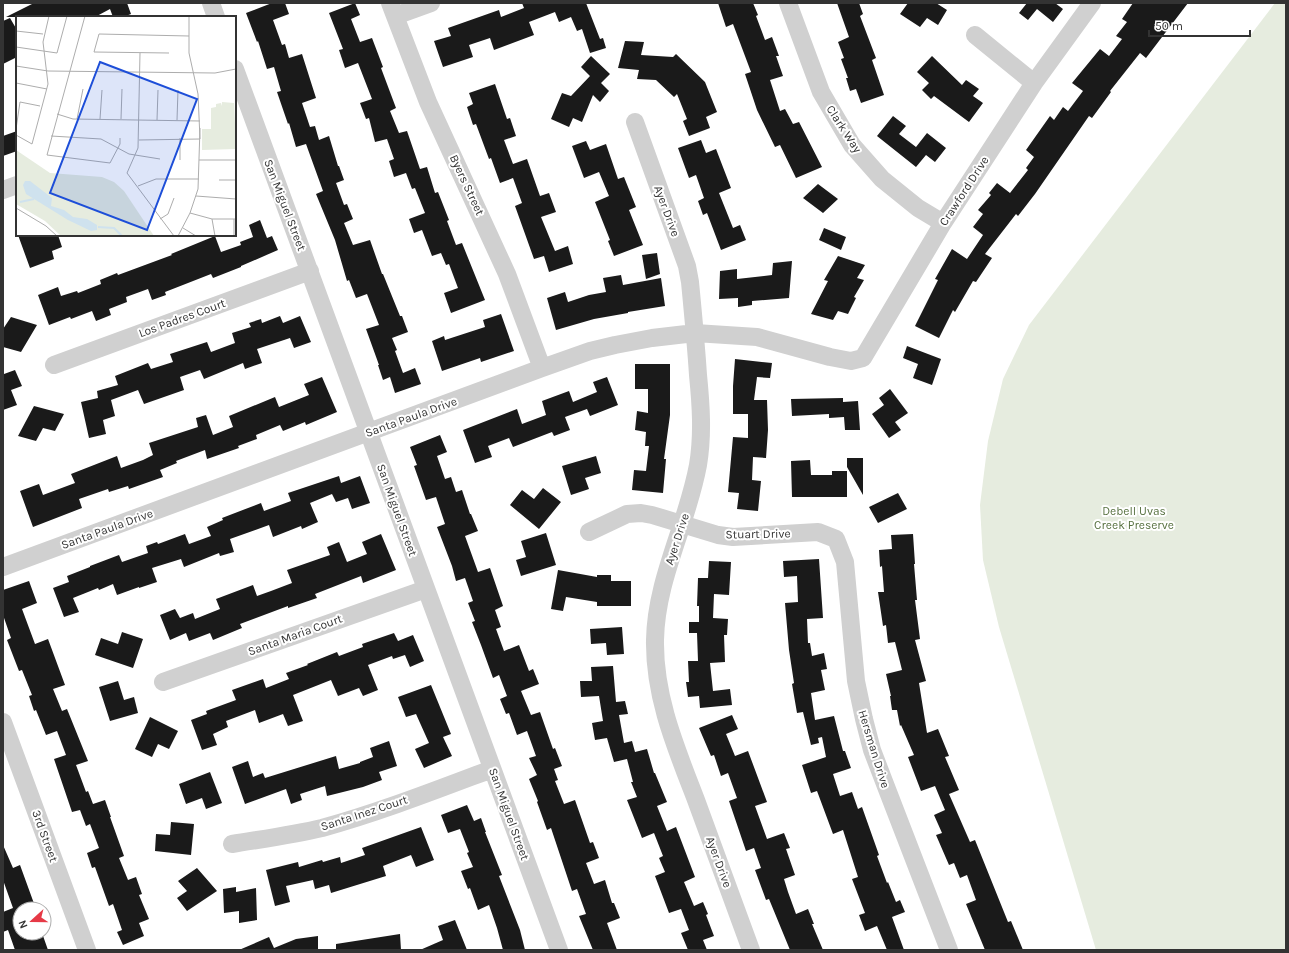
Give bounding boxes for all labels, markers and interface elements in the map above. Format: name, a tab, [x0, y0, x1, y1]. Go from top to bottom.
scale bar	[1149, 12, 1250, 38]
inset map	[16, 16, 236, 236]
text: 50 m	[1155, 19, 1183, 33]
street label: Clark Way	[823, 103, 865, 156]
street label: Byers Street	[447, 152, 487, 218]
street label: Crawford Drive	[936, 154, 992, 228]
street label: San Miguel Street	[261, 157, 309, 253]
street label: Ayer Drive	[651, 183, 683, 239]
street label: Los Padres Court	[137, 296, 228, 340]
street label: Santa Paula Drive	[363, 394, 459, 440]
street label: San Miguel Street	[374, 462, 420, 558]
park label: Debell Uvas Creek Preserve	[1094, 504, 1174, 532]
street label: Santa Paula Drive	[59, 506, 155, 552]
street label: Ayer Drive	[662, 511, 692, 567]
street label: Stuart Drive	[725, 526, 791, 542]
street label: Santa Maria Court	[246, 611, 344, 659]
street label: Hersman Drive	[855, 708, 893, 790]
street label: San Miguel Street	[486, 766, 532, 862]
street label: Santa Inez Court	[319, 792, 410, 834]
street label: 3rd Street	[29, 808, 61, 864]
street label: Ayer Drive	[703, 834, 735, 890]
north arrow	[12, 901, 52, 941]
text: N	[16, 918, 31, 930]

